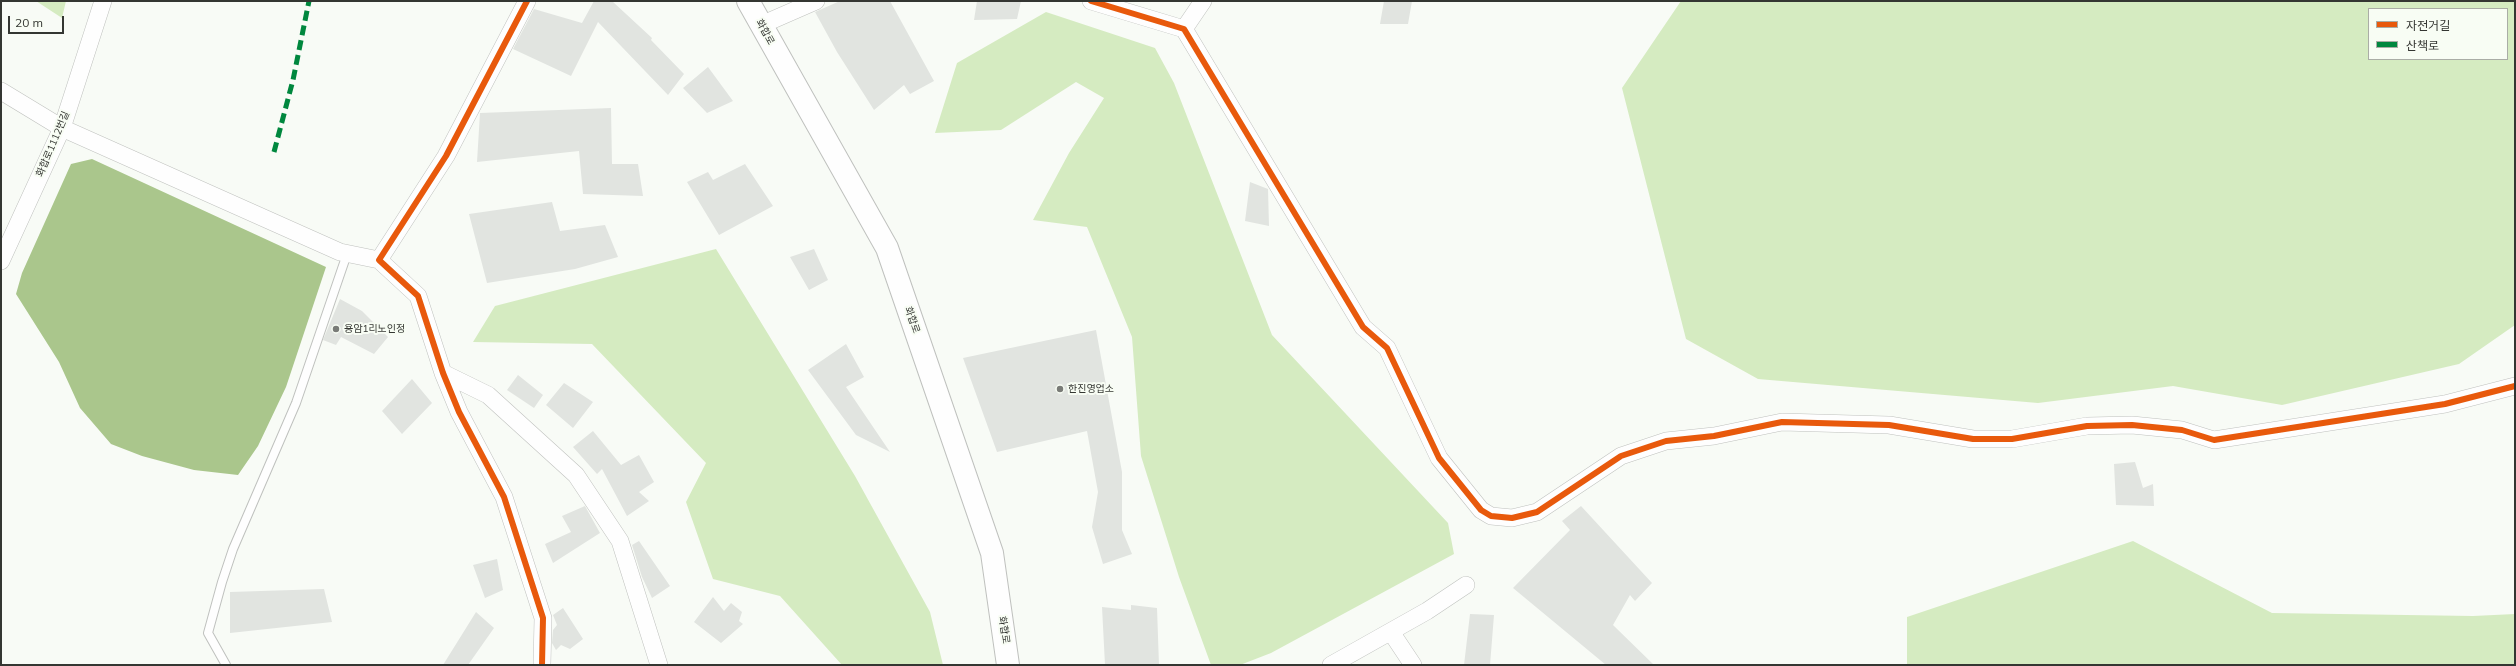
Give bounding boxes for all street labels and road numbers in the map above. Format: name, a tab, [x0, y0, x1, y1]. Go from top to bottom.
street label: 화합로	[753, 17, 777, 47]
street label: 화합로1112번길	[34, 109, 72, 179]
street label: 화합로	[902, 305, 922, 335]
street label: 화합로	[996, 615, 1012, 645]

